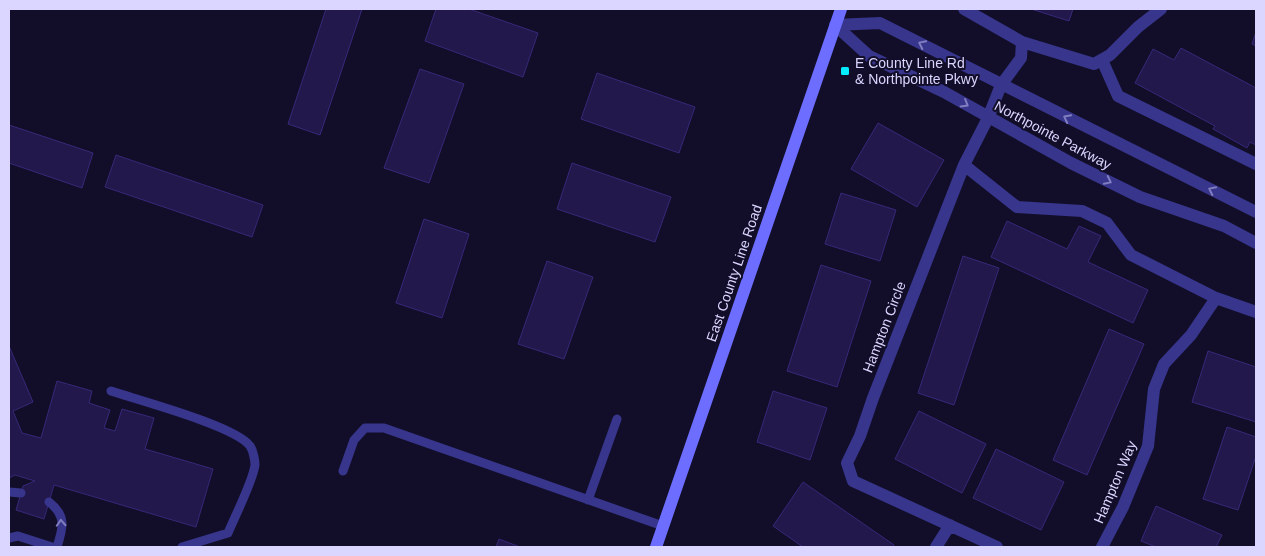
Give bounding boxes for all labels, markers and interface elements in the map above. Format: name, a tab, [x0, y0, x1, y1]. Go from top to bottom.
one-way arrow	[919, 40, 928, 50]
place label: E County Line Rd & Northpointe Pkwy	[855, 55, 978, 87]
marker: E County Line Rd & Northpointe Pkwy	[839, 65, 851, 77]
street label: Northpointe Parkway	[992, 97, 1114, 173]
one-way arrow	[960, 98, 969, 108]
one-way arrow	[1063, 114, 1072, 124]
one-way arrow	[1103, 175, 1112, 185]
one-way arrow	[1209, 187, 1218, 197]
street label: East County Line Road	[703, 202, 765, 344]
street label: Hampton Circle	[859, 279, 909, 375]
street label: Hampton Way	[1090, 438, 1140, 526]
one-way arrow	[56, 518, 67, 526]

